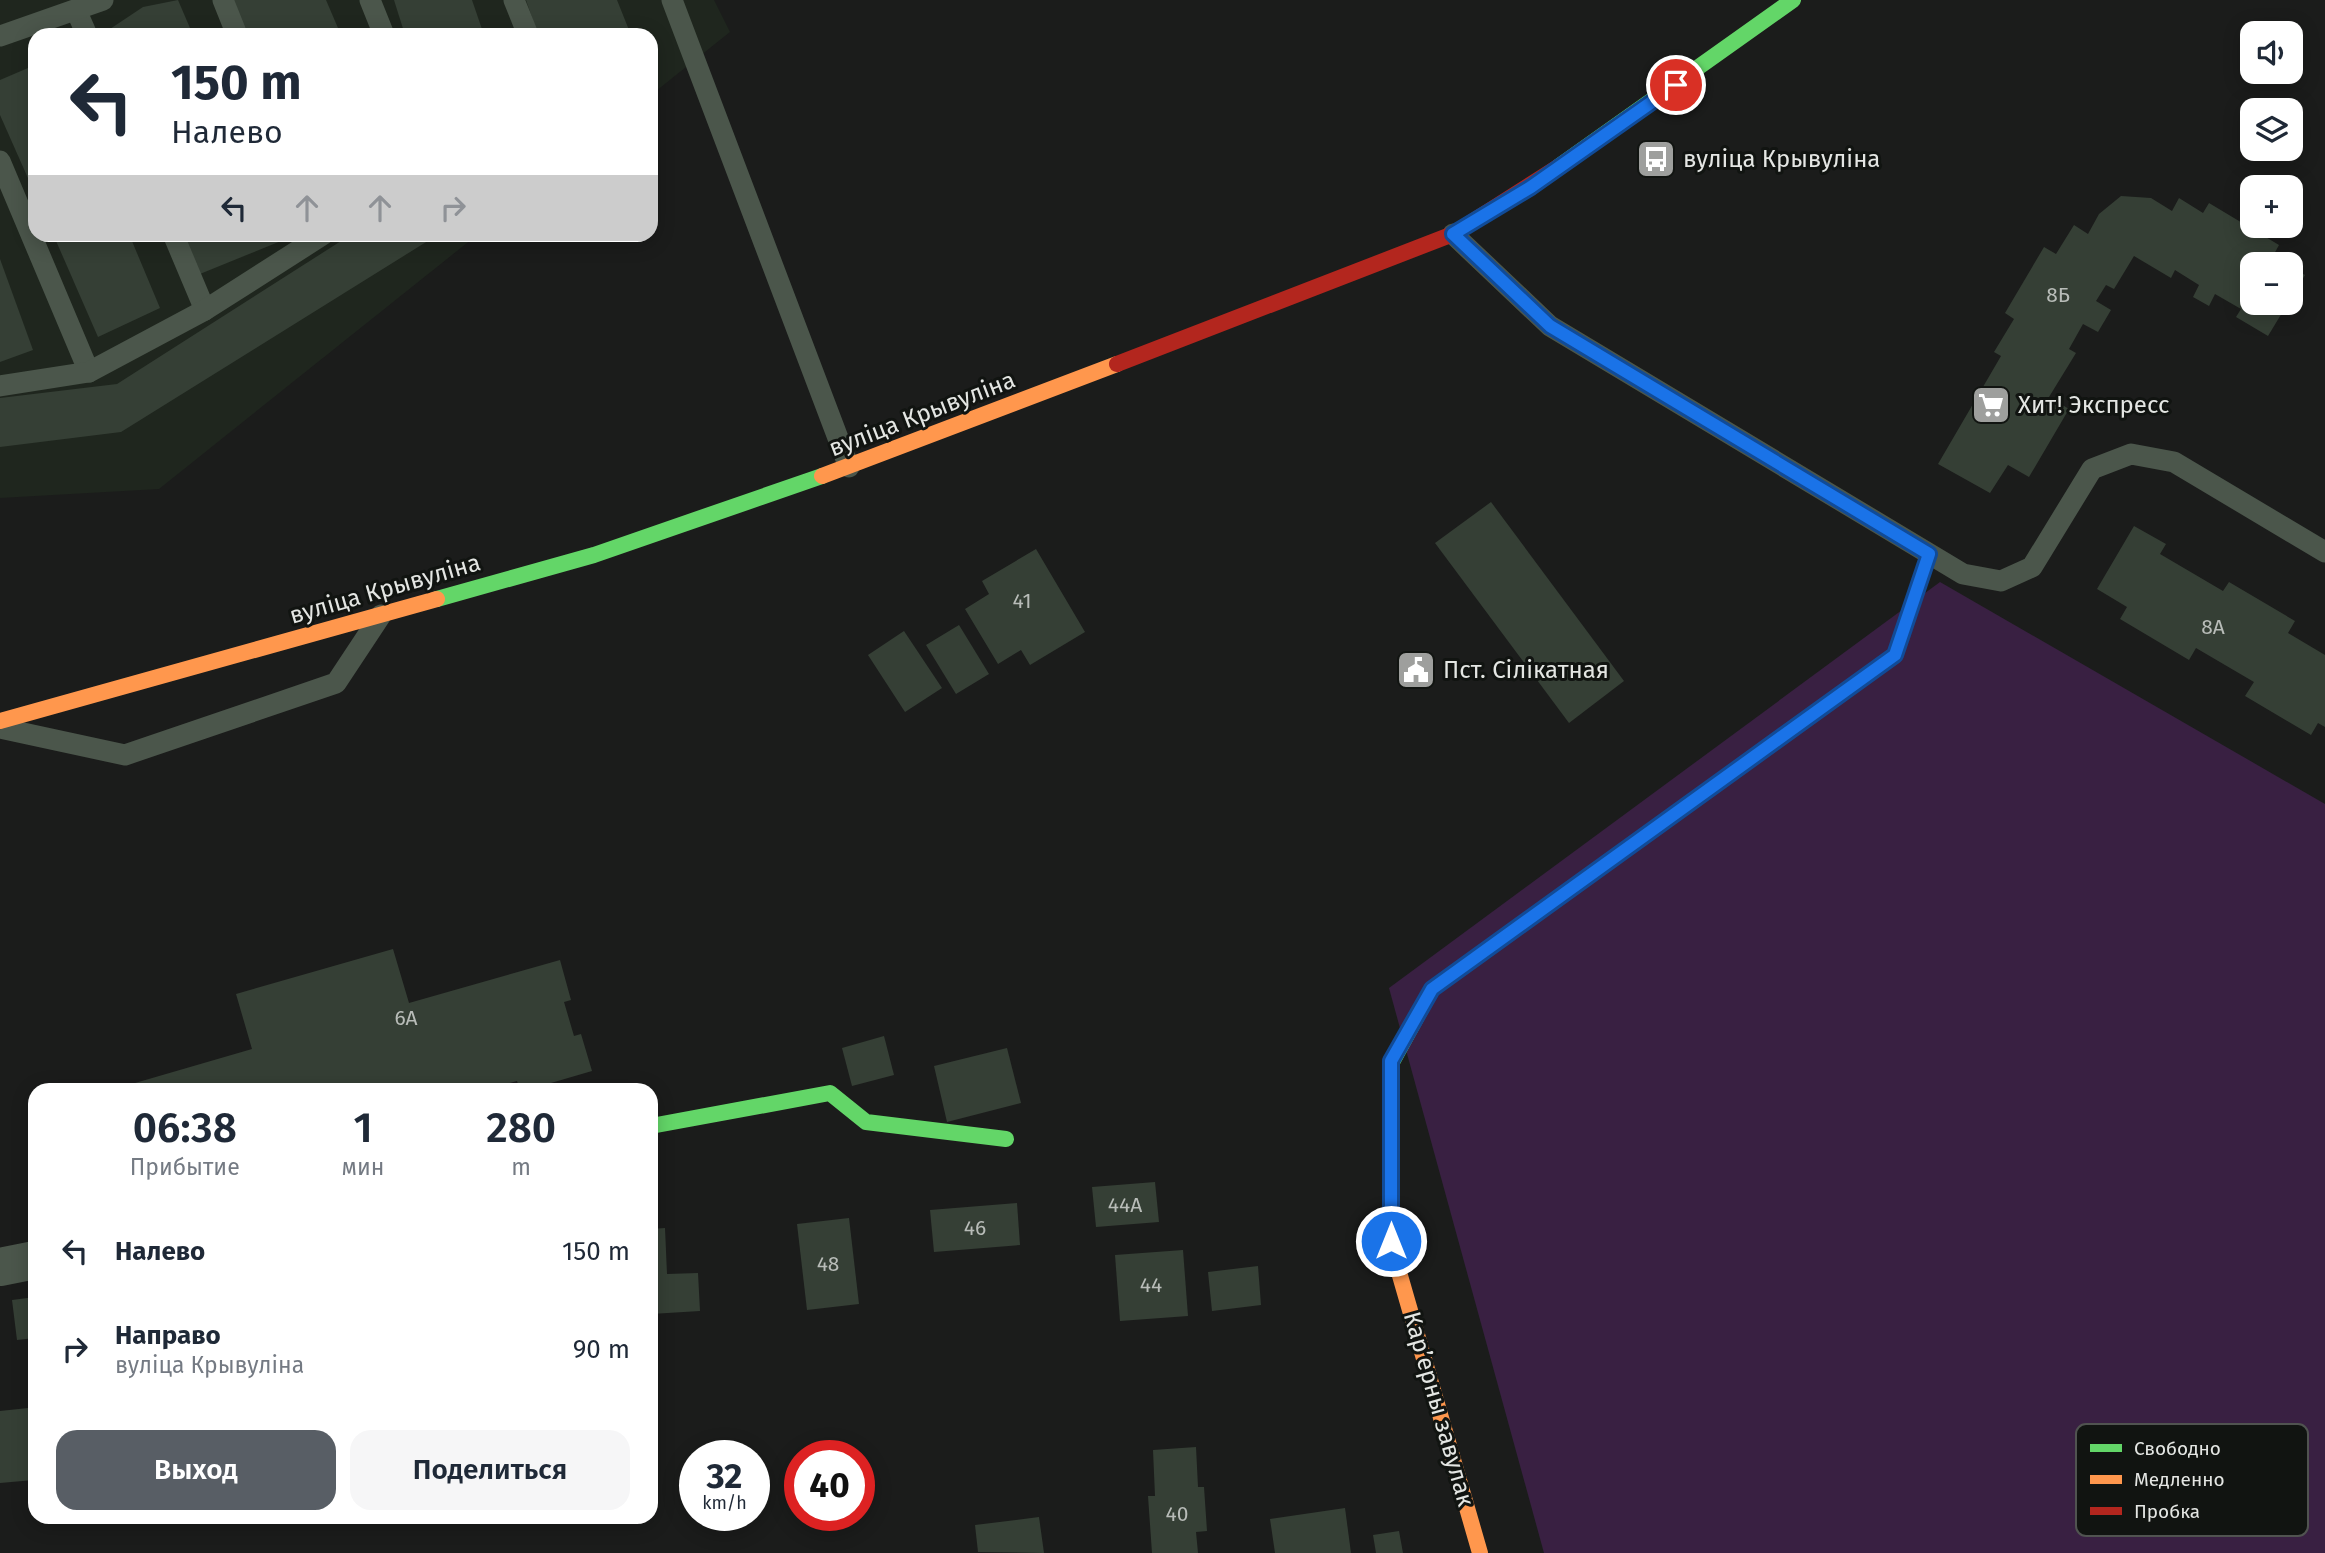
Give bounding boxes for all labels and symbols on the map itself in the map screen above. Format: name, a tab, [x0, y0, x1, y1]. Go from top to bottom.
pin	[1646, 55, 1706, 115]
bus stop icon: вуліца Крывуліна	[1635, 138, 1677, 180]
place label: вуліца Крывуліна	[1683, 145, 1880, 173]
house number: 8Б	[2046, 282, 2070, 308]
street label: вуліца Крывуліна	[825, 366, 1019, 462]
supermarket icon: Хит! Экспресс	[1970, 384, 2012, 426]
place label: Хит! Экспресс	[2018, 391, 2169, 419]
street label: вуліца Крывуліна	[286, 548, 484, 630]
house number: 41	[1012, 588, 1032, 614]
house number: 8А	[2201, 614, 2225, 640]
public building icon: Пст. Сілікатная	[1395, 649, 1437, 691]
place label: Пст. Сілікатная	[1443, 656, 1609, 684]
house number: 6А	[394, 1005, 418, 1031]
house number: 44А	[1108, 1192, 1142, 1218]
position arrow	[1354, 1204, 1428, 1278]
house number: 46	[964, 1215, 986, 1241]
house number: 48	[817, 1251, 839, 1277]
house number: 44	[1140, 1272, 1162, 1298]
street label: Карʼерны завулак	[1398, 1308, 1480, 1510]
legend	[2076, 1424, 2308, 1536]
text: Свободно	[2134, 1437, 2221, 1460]
speed limit sign: 40	[784, 1440, 875, 1531]
text: Медленно	[2134, 1468, 2225, 1491]
text: Пробка	[2134, 1500, 2200, 1523]
house number: 40	[1166, 1501, 1188, 1527]

